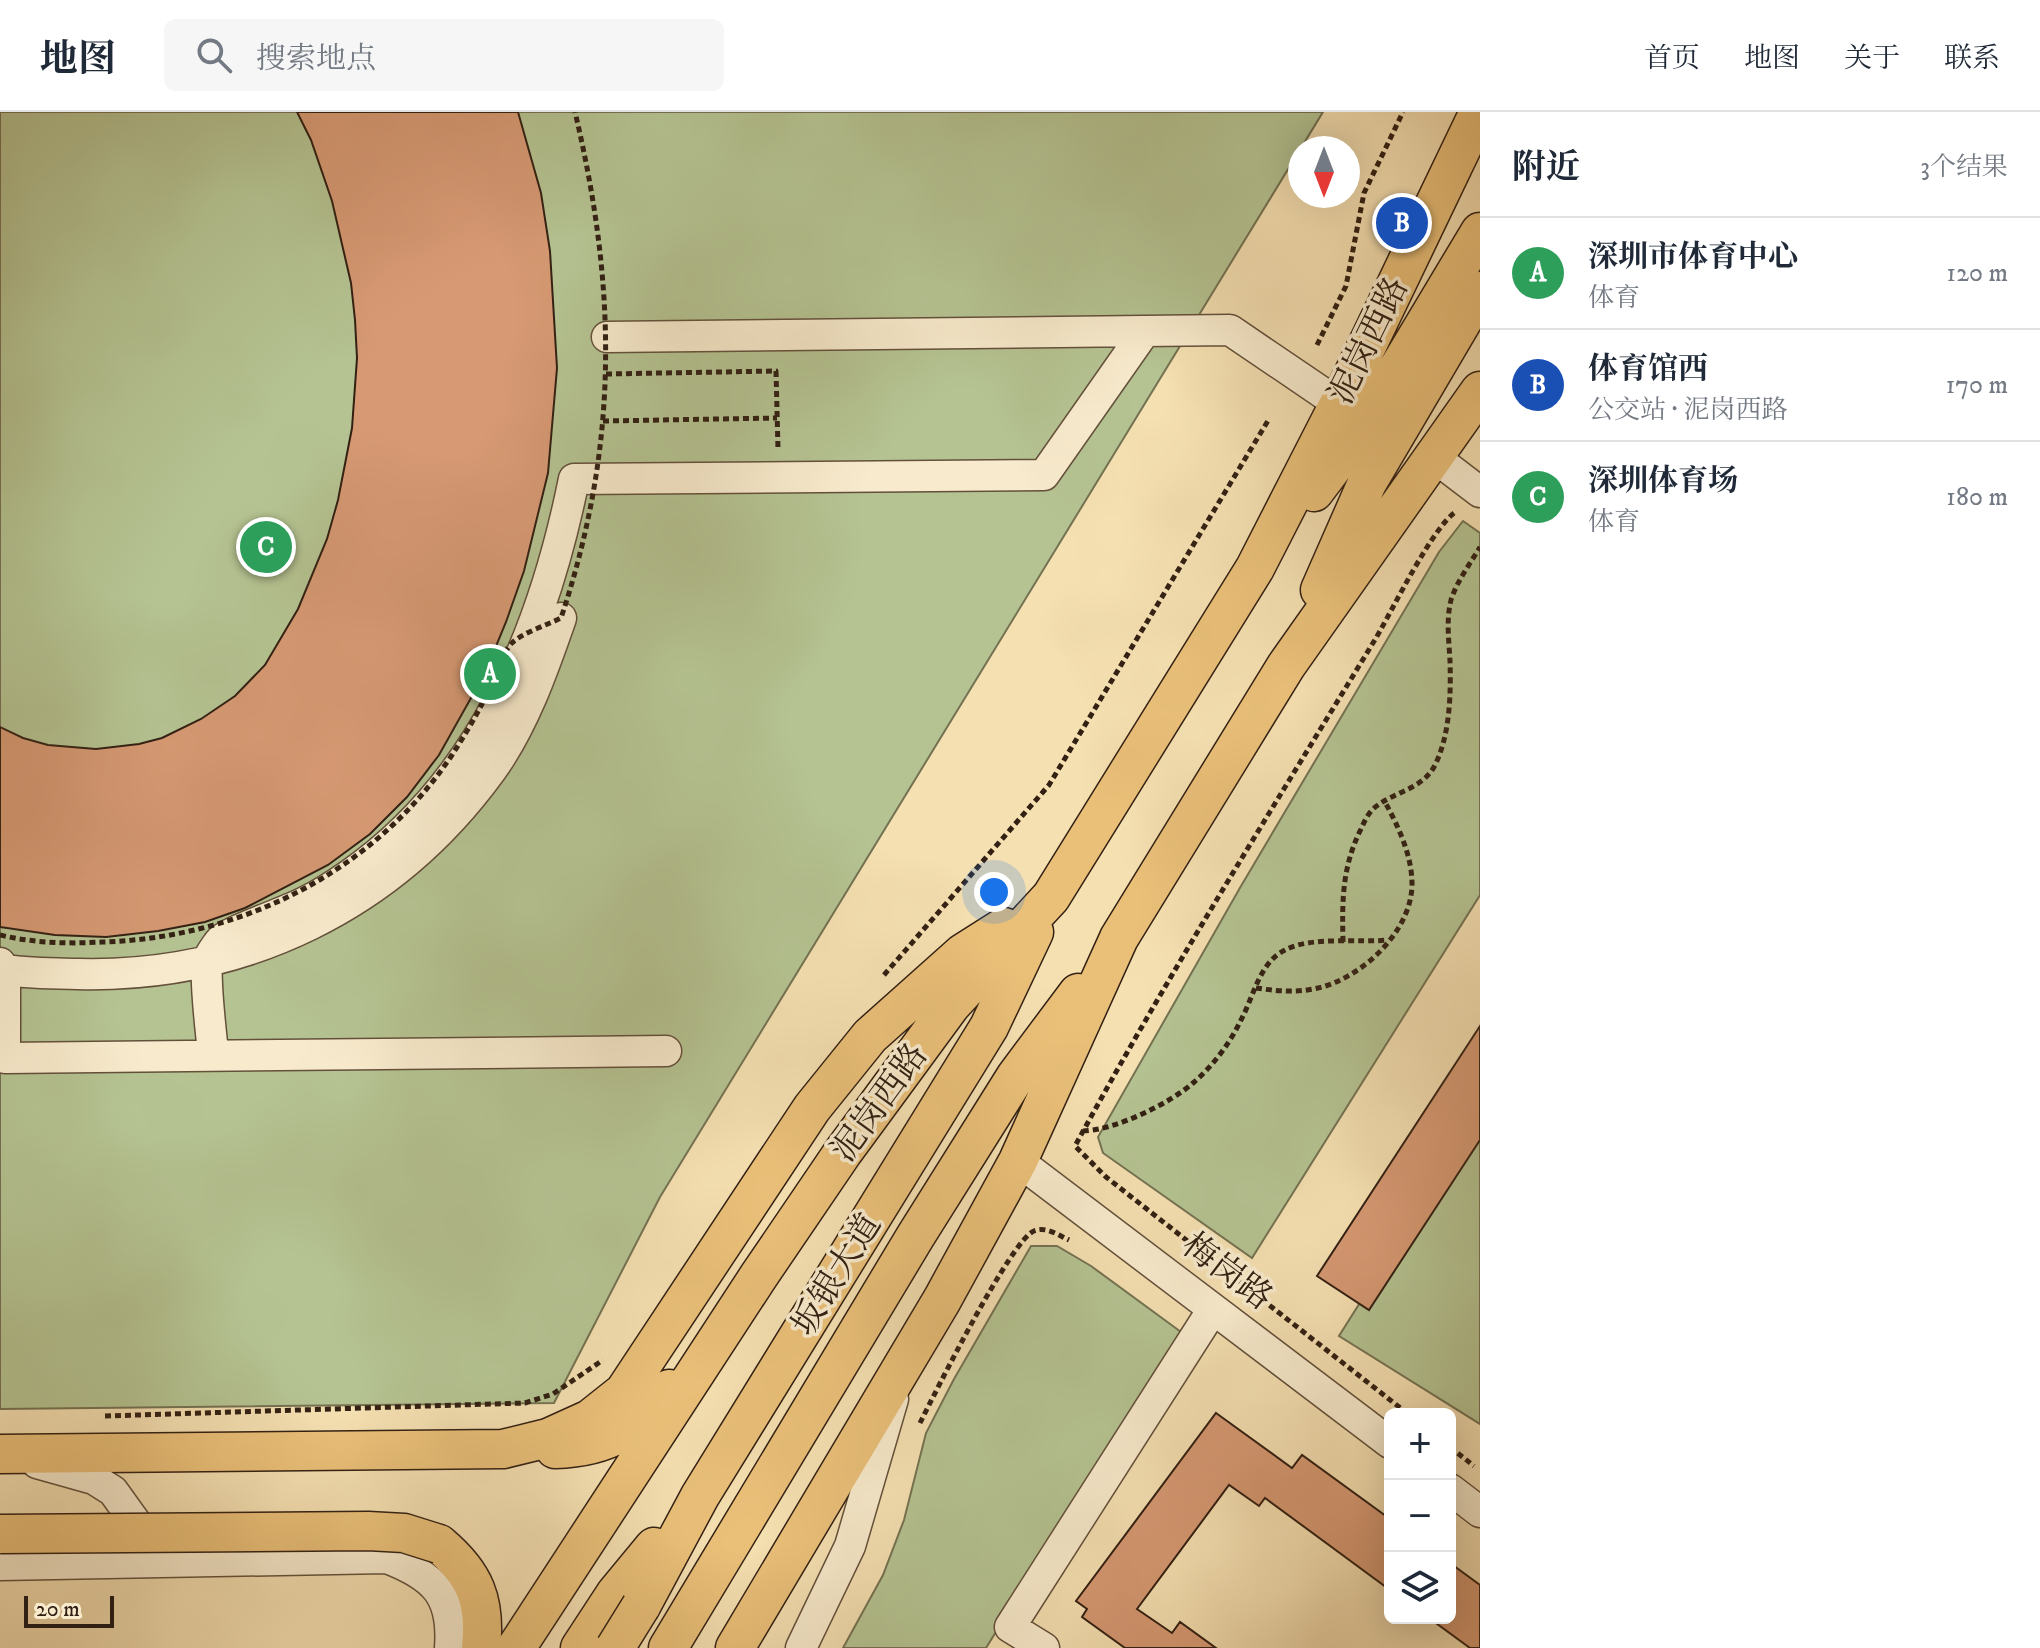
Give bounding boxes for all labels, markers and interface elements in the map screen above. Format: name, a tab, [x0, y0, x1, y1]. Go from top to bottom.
search box	[164, 19, 724, 91]
icon: search	[192, 33, 236, 77]
text: 地图	[40, 36, 116, 84]
text: 搜索地点	[256, 41, 376, 78]
text: 首页	[1644, 41, 1700, 76]
text: 地图	[1744, 41, 1800, 76]
text: 关于	[1844, 41, 1900, 76]
text: 联系	[1944, 41, 2000, 76]
north arrow	[1288, 136, 1360, 208]
text: 附近	[1512, 147, 1580, 189]
text: 3个结果	[1920, 151, 2008, 184]
pin: B	[1376, 193, 1428, 253]
text: 深圳市体育中心	[1588, 239, 1798, 276]
text: A	[1530, 257, 1546, 290]
text: 120 m	[1947, 257, 2008, 290]
street label: 泥岗西路	[1320, 271, 1418, 411]
text: 体育	[1588, 282, 1640, 315]
text: 体育馆西	[1588, 351, 1708, 388]
text: B	[1530, 369, 1546, 402]
text: 170 m	[1946, 369, 2008, 402]
text: 公交站 · 泥岗西路	[1588, 394, 1787, 427]
text: 深圳体育场	[1588, 463, 1738, 500]
text: C	[1529, 481, 1547, 514]
text: 180 m	[1946, 481, 2008, 514]
text: 体育	[1588, 506, 1640, 539]
pin: C	[240, 517, 292, 577]
pin: A	[464, 644, 516, 704]
your location	[974, 872, 1014, 912]
street label: 泥岗西路	[823, 1036, 937, 1170]
street label: 坂银大道	[783, 1206, 891, 1344]
street label: 梅岗路	[1174, 1225, 1280, 1319]
map controls	[1384, 1408, 1456, 1624]
button: +	[1384, 1408, 1456, 1480]
button: −	[1384, 1480, 1456, 1552]
button: layers	[1384, 1552, 1456, 1624]
scale bar	[24, 1592, 114, 1628]
text: 20 m	[36, 1596, 80, 1623]

